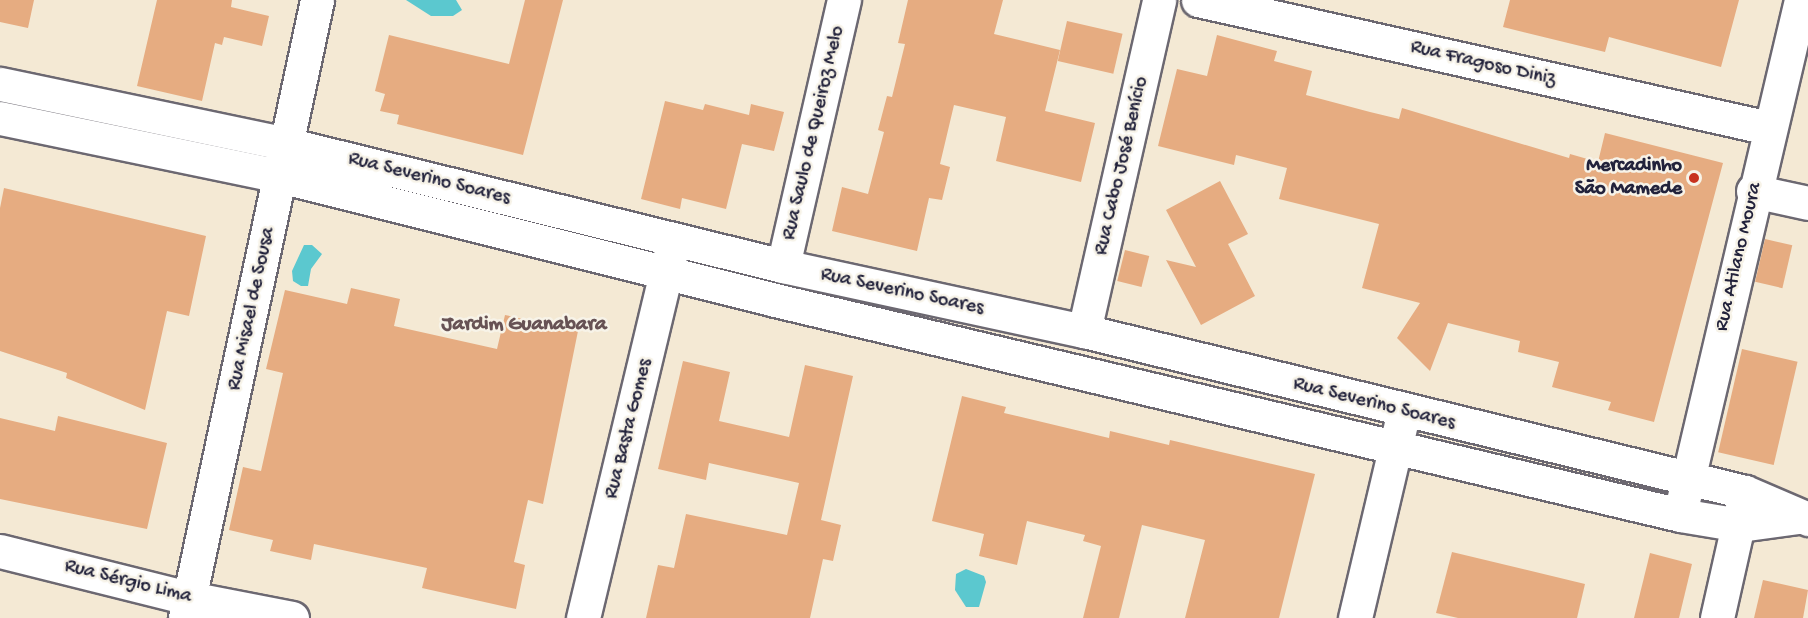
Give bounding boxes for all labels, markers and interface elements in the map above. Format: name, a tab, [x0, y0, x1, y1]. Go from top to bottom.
street label: Rua Saulo de Queiroz Melo	[778, 23, 850, 243]
street label: Rua Fragoso Diniz	[1408, 36, 1558, 92]
street label: Rua Cabo José Benício	[1090, 74, 1154, 258]
street label: Rua Severino Soares	[346, 147, 512, 211]
place label: Mercadinho São Mamede	[1575, 154, 1682, 201]
marker: Mercadinho São Mamede	[1687, 171, 1701, 185]
street label: Rua Atilano Moura	[1710, 180, 1768, 334]
street label: Rua Misael de Sousa	[223, 225, 281, 393]
street label: Rua Severino Soares	[818, 263, 986, 321]
district label: Jardim Guanabara	[441, 313, 607, 339]
street label: Rua Basta Gomes	[600, 357, 658, 501]
street label: Rua Severino Soares	[1291, 372, 1457, 436]
street label: Rua Sérgio Lima	[62, 555, 194, 609]

